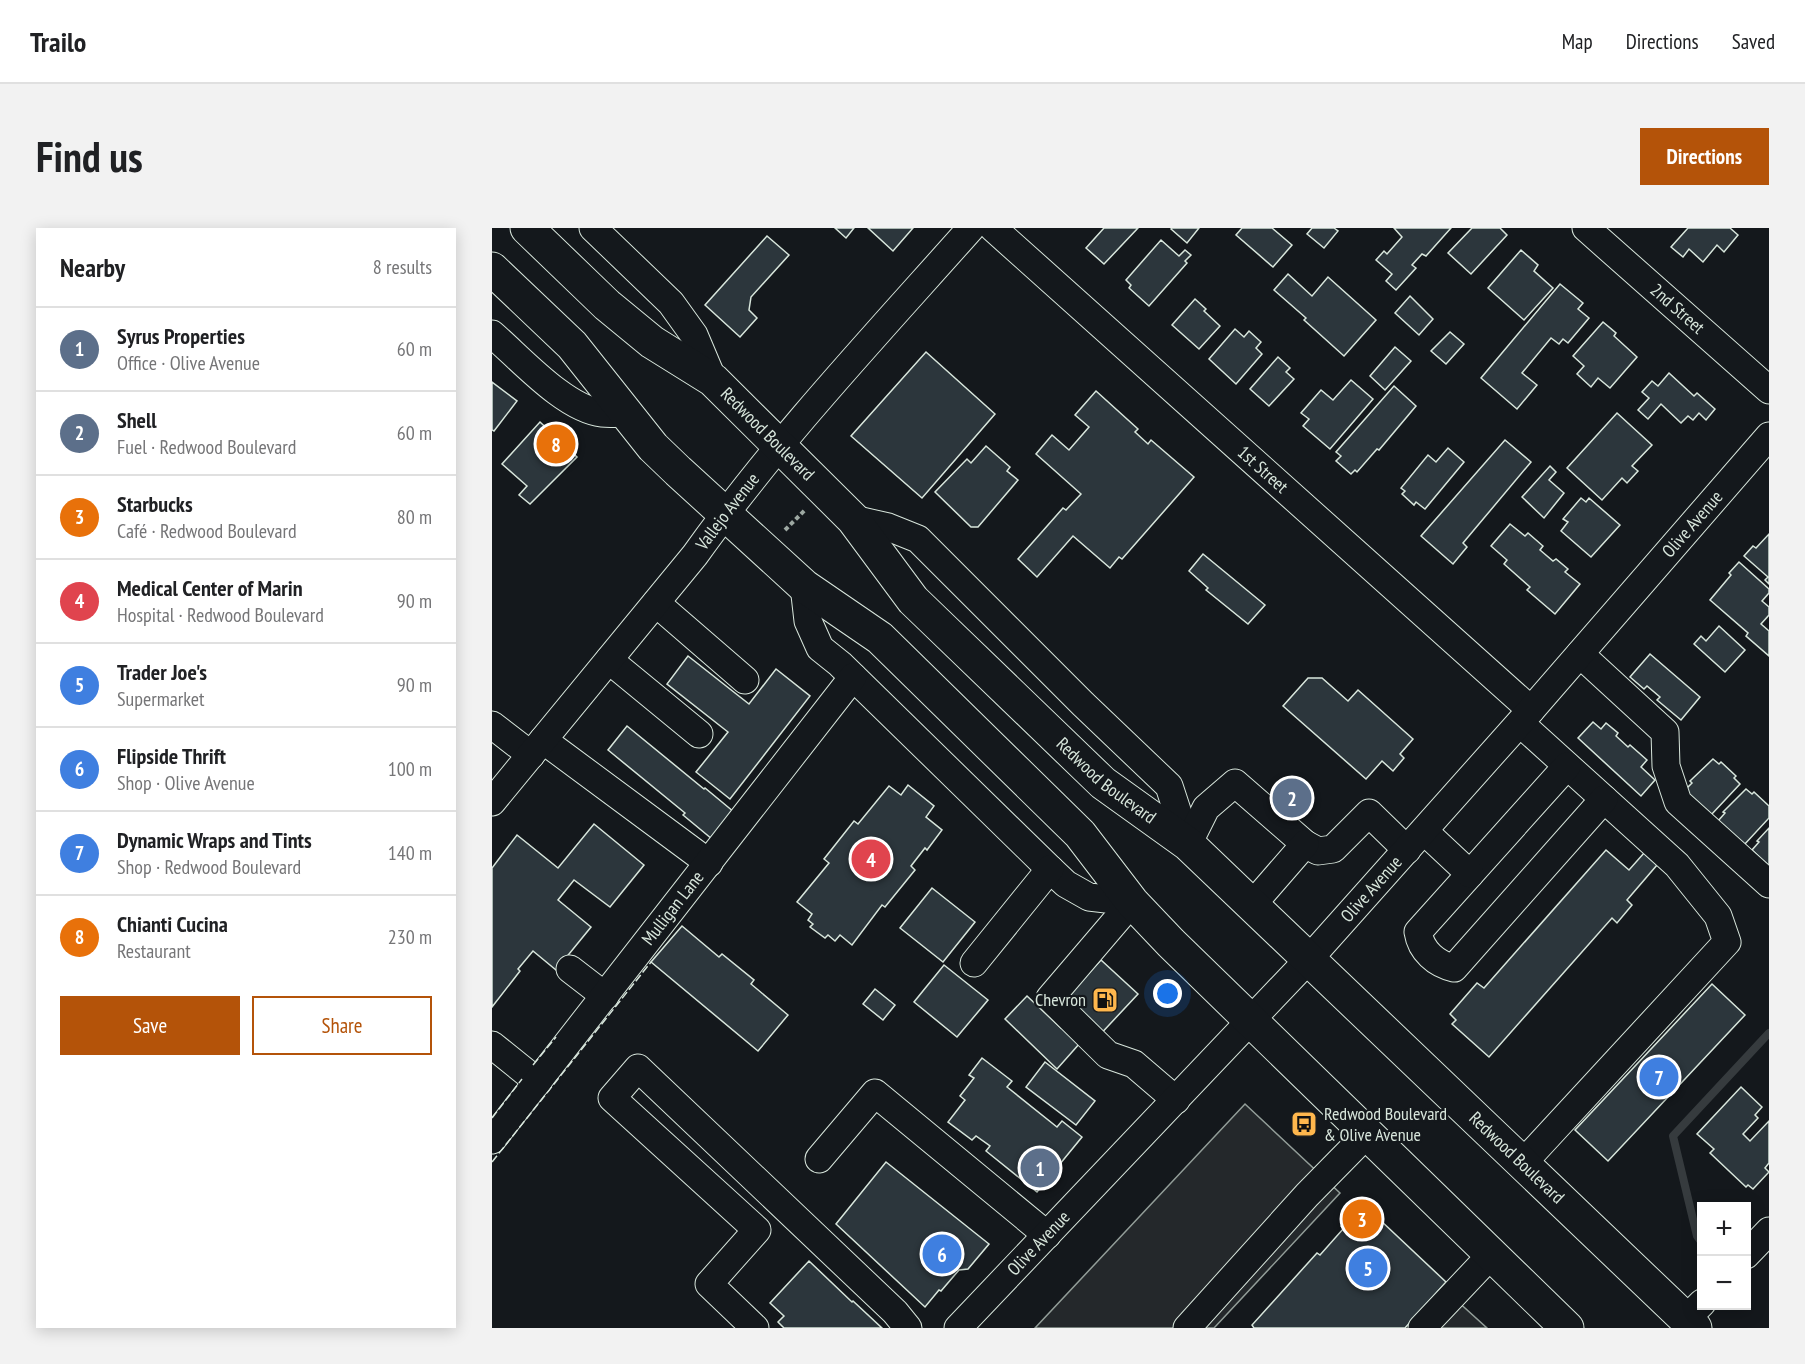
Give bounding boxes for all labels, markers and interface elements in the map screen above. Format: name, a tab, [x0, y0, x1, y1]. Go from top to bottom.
text: Trailo	[30, 23, 86, 60]
text: Map	[1562, 28, 1593, 55]
text: Directions	[1626, 28, 1699, 55]
text: Saved	[1732, 28, 1775, 55]
button: Directions	[1640, 128, 1769, 185]
text: Find us	[36, 129, 143, 184]
text: Nearby	[60, 251, 125, 284]
text: 8 results	[373, 254, 432, 280]
street label: 2nd Street	[1646, 278, 1710, 339]
text: Syrus Properties	[117, 322, 245, 350]
text: 1	[75, 336, 84, 362]
text: 60 m	[397, 336, 432, 362]
text: Office · Olive Avenue	[117, 350, 260, 376]
street label: Redwood Boulevard	[716, 382, 820, 485]
text: Shell	[117, 406, 157, 434]
text: 2	[75, 420, 84, 446]
text: 60 m	[397, 420, 432, 446]
pin: 8	[536, 422, 576, 466]
text: Fuel · Redwood Boulevard	[117, 434, 296, 460]
street label: 1st Street	[1233, 441, 1293, 498]
street label: Vallejo Avenue	[690, 468, 764, 555]
street label: Olive Avenue	[1657, 486, 1727, 562]
text: Starbucks	[117, 490, 193, 518]
text: 3	[75, 504, 84, 530]
text: 80 m	[397, 504, 432, 530]
text: Café · Redwood Boulevard	[117, 518, 297, 544]
text: Medical Center of Marin	[117, 574, 303, 602]
text: 4	[75, 588, 84, 614]
text: 90 m	[397, 588, 432, 614]
text: Hospital · Redwood Boulevard	[117, 602, 324, 628]
text: Trader Joe's	[117, 658, 207, 686]
text: 5	[75, 672, 84, 698]
text: 90 m	[397, 672, 432, 698]
text: Supermarket	[117, 686, 205, 712]
street label: Redwood Boulevard	[1052, 732, 1161, 828]
text: Flipside Thrift	[117, 742, 226, 770]
text: 6	[75, 756, 84, 782]
text: 100 m	[388, 756, 432, 782]
text: Shop · Olive Avenue	[117, 770, 255, 796]
pin: 2	[1272, 776, 1312, 820]
text: Dynamic Wraps and Tints	[117, 826, 312, 854]
pin: 4	[852, 836, 890, 882]
text: 7	[75, 840, 84, 866]
text: 140 m	[388, 840, 432, 866]
street label: Olive Avenue	[1335, 851, 1407, 927]
text: Shop · Redwood Boulevard	[117, 854, 301, 880]
street label: Mulligan Lane	[636, 866, 709, 950]
text: Chianti Cucina	[117, 910, 228, 938]
text: 8	[75, 924, 84, 950]
text: 230 m	[388, 924, 432, 950]
text: Restaurant	[117, 938, 191, 964]
your location	[1153, 979, 1182, 1008]
fuel station icon: Chevron	[1090, 985, 1120, 1015]
place label: Chevron	[1035, 988, 1086, 1011]
button: Save	[60, 996, 240, 1055]
button: Share	[252, 996, 432, 1055]
pin: 7	[1640, 1054, 1678, 1100]
place label: Redwood Boulevard & Olive Avenue	[1324, 1102, 1447, 1146]
street label: Redwood Boulevard	[1464, 1107, 1569, 1208]
bus stop icon: Redwood Boulevard & Olive Avenue	[1289, 1109, 1319, 1139]
pin: 1	[1020, 1146, 1060, 1190]
pin: 3	[1342, 1196, 1382, 1242]
map controls	[1697, 1202, 1751, 1310]
button: +	[1697, 1202, 1751, 1256]
street label: Olive Avenue	[1002, 1205, 1075, 1280]
pin: 6	[922, 1232, 962, 1276]
pin: 5	[1348, 1246, 1388, 1290]
button: −	[1697, 1256, 1751, 1310]

